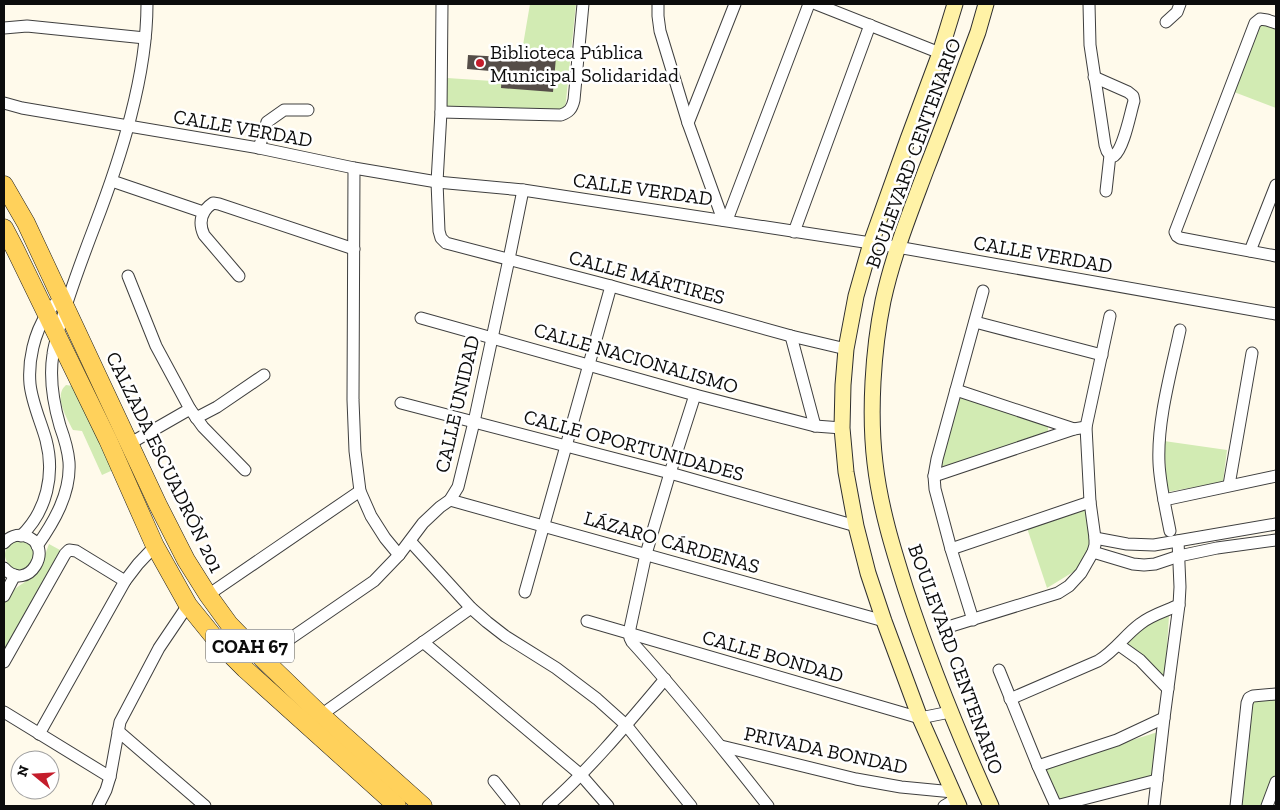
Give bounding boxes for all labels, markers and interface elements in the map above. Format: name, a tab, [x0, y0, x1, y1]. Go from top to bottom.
street label: BOULEVARD CENTENARIO	[860, 35, 966, 271]
place label: Biblioteca Pública Municipal Solidaridad	[490, 40, 679, 87]
marker: Biblioteca Pública Municipal Solidaridad	[474, 57, 486, 69]
street label: CALLE VERDAD	[172, 104, 314, 152]
street label: CALLE VERDAD	[572, 167, 714, 211]
street label: CALLE VERDAD	[972, 230, 1114, 278]
street label: CALLE MÁRTIRES	[566, 245, 728, 309]
street label: CALLE NACIONALISMO	[531, 317, 741, 399]
street label: CALLE UNIDAD	[430, 333, 484, 475]
street label: CALZADA ESCUADRÓN 201	[101, 348, 229, 577]
street label: CALLE OPORTUNIDADES	[521, 404, 747, 486]
street label: LÁZARO CÁRDENAS	[581, 505, 763, 579]
street label: BOULEVARD CENTENARIO	[903, 541, 1009, 777]
street label: CALLE BONDAD	[700, 624, 846, 688]
road number: COAH 67	[206, 630, 294, 662]
street label: PRIVADA BONDAD	[742, 721, 910, 779]
north arrow	[10, 750, 60, 800]
text: N	[13, 763, 33, 779]

